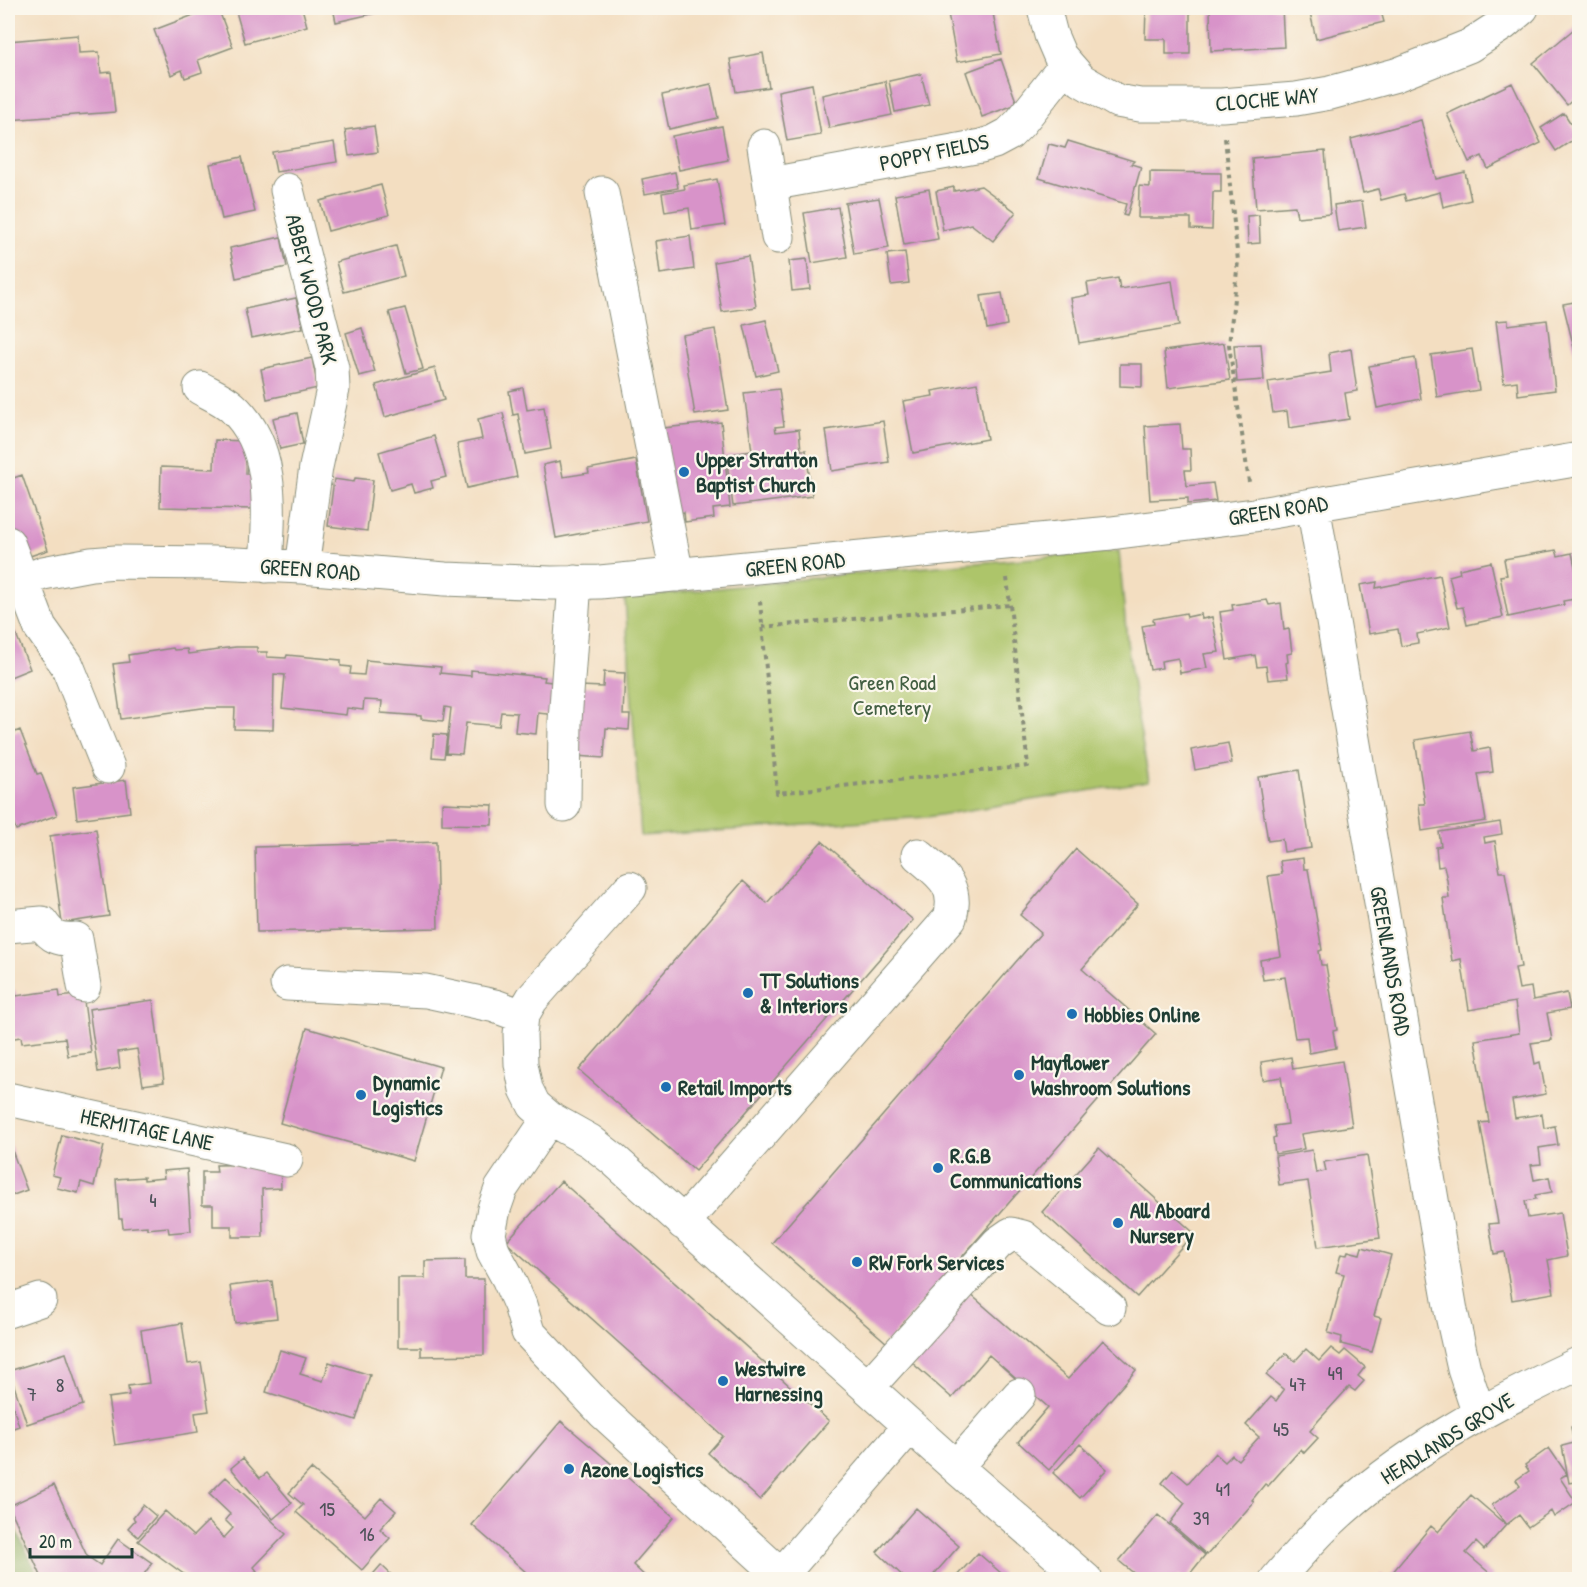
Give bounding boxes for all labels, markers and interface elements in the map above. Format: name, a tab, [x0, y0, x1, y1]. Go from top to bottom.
street label: CLOCHE WAY	[1214, 80, 1320, 118]
street label: POPPY FIELDS	[877, 126, 991, 178]
street label: ABBEY WOOD PARK	[279, 211, 345, 368]
place label: Upper Stratton Baptist Church	[696, 444, 818, 500]
marker: Upper Stratton Baptist Church	[677, 465, 691, 479]
street label: GREEN ROAD	[1226, 487, 1330, 533]
street label: GREEN ROAD	[744, 544, 847, 584]
street label: GREEN ROAD	[259, 551, 362, 587]
park label: Green Road Cemetery	[848, 667, 936, 722]
street label: GREENLANDS ROAD	[1363, 884, 1419, 1039]
place label: TT Solutions & Interiors	[759, 965, 860, 1020]
marker: TT Solutions & Interiors	[741, 986, 755, 1000]
place label: Hobbies Online	[1084, 999, 1200, 1029]
marker: Hobbies Online	[1065, 1007, 1079, 1021]
place label: Mayflower Washroom Solutions	[1031, 1047, 1191, 1102]
place label: Dynamic Logistics	[373, 1067, 443, 1123]
marker: Mayflower Washroom Solutions	[1012, 1068, 1026, 1082]
place label: Retail Imports	[678, 1072, 792, 1103]
marker: Retail Imports	[659, 1080, 673, 1094]
marker: Dynamic Logistics	[354, 1088, 368, 1102]
street label: HERMITAGE LANE	[78, 1100, 216, 1158]
place label: R.G.B Communications	[950, 1140, 1082, 1195]
marker: R.G.B Communications	[931, 1161, 945, 1175]
house number: 4	[149, 1186, 157, 1213]
place label: All Aboard Nursery	[1130, 1195, 1210, 1251]
marker: All Aboard Nursery	[1111, 1216, 1125, 1230]
place label: RW Fork Services	[869, 1247, 1005, 1277]
marker: RW Fork Services	[850, 1255, 864, 1269]
place label: Westwire Harnessing	[735, 1353, 823, 1409]
house number: 49	[1328, 1359, 1342, 1386]
house number: 47	[1289, 1370, 1307, 1397]
house number: 8	[56, 1371, 64, 1398]
marker: Westwire Harnessing	[716, 1374, 730, 1388]
house number: 7	[27, 1380, 37, 1407]
street label: HEADLANDS GROVE	[1374, 1385, 1520, 1491]
house number: 45	[1273, 1415, 1290, 1442]
place label: Azone Logistics	[581, 1454, 704, 1485]
marker: Azone Logistics	[562, 1462, 576, 1476]
house number: 41	[1216, 1475, 1230, 1502]
house number: 15	[319, 1495, 335, 1522]
house number: 39	[1193, 1504, 1209, 1531]
house number: 16	[359, 1520, 375, 1547]
scale bar	[30, 1521, 132, 1559]
text: 20 m	[39, 1529, 72, 1554]

